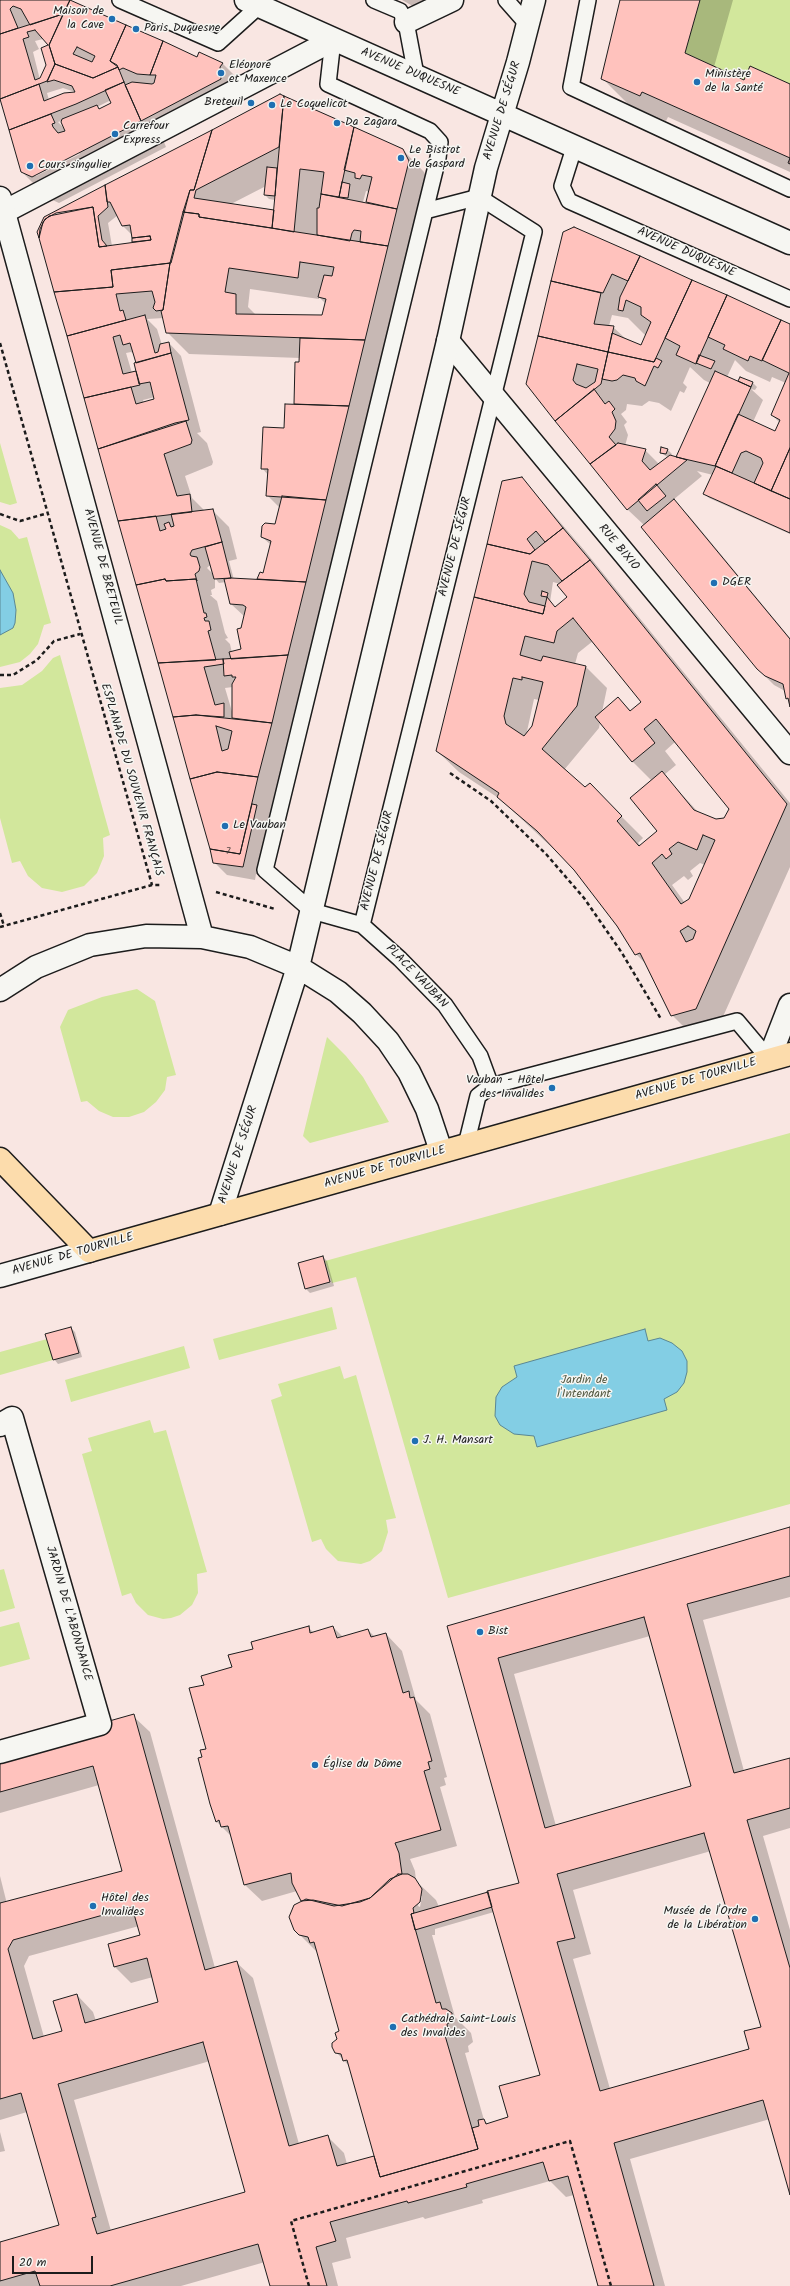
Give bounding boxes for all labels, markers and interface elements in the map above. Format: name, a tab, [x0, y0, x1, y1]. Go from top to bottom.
place label: Maison de la Cave	[53, 5, 104, 33]
marker: Maison de la Cave	[107, 14, 117, 24]
place label: Paris Duquesne	[144, 22, 220, 36]
marker: Paris Duquesne	[131, 24, 141, 34]
street label: AVENUE DUQUESNE	[358, 46, 462, 100]
place label: Eléonore et Maxence	[229, 59, 287, 87]
street label: AVENUE DE SÉGUR	[481, 60, 525, 162]
marker: Eléonore et Maxence	[216, 68, 226, 78]
place label: Ministère de la Santé	[705, 68, 763, 96]
marker: Ministère de la Santé	[692, 77, 702, 87]
place label: Breteuil	[204, 96, 243, 110]
marker: Breteuil	[246, 98, 256, 108]
place label: Le Coquelicot	[280, 98, 347, 112]
marker: Le Coquelicot	[267, 100, 277, 110]
place label: Da Zagara	[345, 116, 397, 130]
marker: Da Zagara	[332, 118, 342, 128]
place label: Carrefour Express	[123, 120, 169, 148]
marker: Carrefour Express	[110, 129, 120, 139]
place label: Le Bistrot de Gaspard	[409, 144, 465, 172]
marker: Le Bistrot de Gaspard	[396, 153, 406, 163]
place label: Cours singulier	[38, 159, 111, 173]
marker: Cours singulier	[25, 161, 35, 171]
street label: AVENUE DUQUESNE	[635, 225, 737, 281]
street label: AVENUE DE SÉGUR	[437, 496, 475, 598]
street label: AVENUE DE BRETEUIL	[80, 507, 124, 627]
street label: RUE BIXIO	[595, 522, 641, 574]
place label: DGER	[722, 576, 751, 590]
marker: DGER	[709, 578, 719, 588]
street label: ESPLANADE DU SOUVENIR FRANÇAIS	[97, 682, 165, 878]
street label: AVENUE DE SÉGUR	[359, 810, 397, 912]
place label: Le Vauban	[233, 819, 286, 833]
marker: Le Vauban	[220, 821, 230, 831]
house number: 7	[226, 846, 230, 858]
street label: PLACE VAUBAN	[382, 942, 450, 1012]
street label: AVENUE DE TOURVILLE	[634, 1056, 758, 1104]
place label: Vauban - Hôtel des Invalides	[466, 1074, 544, 1102]
marker: Vauban - Hôtel des Invalides	[547, 1083, 557, 1093]
street label: AVENUE DE SÉGUR	[216, 1104, 262, 1206]
street label: AVENUE DE TOURVILLE	[323, 1144, 447, 1192]
street label: AVENUE DE TOURVILLE	[11, 1231, 135, 1279]
park label: Jardin de l'Intendant	[557, 1374, 611, 1402]
place label: J. H. Mansart	[423, 1434, 493, 1448]
marker: J. H. Mansart	[410, 1436, 420, 1446]
street label: JARDIN DE L'ABONDANCE	[42, 1545, 94, 1683]
place label: Bist	[488, 1625, 508, 1639]
marker: Bist	[475, 1627, 485, 1637]
place label: Église du Dôme	[323, 1758, 402, 1772]
marker: Église du Dôme	[310, 1760, 320, 1770]
place label: Hôtel des Invalides	[101, 1892, 149, 1920]
marker: Hôtel des Invalides	[88, 1901, 98, 1911]
place label: Musée de l'Ordre de la Libération	[664, 1905, 747, 1933]
marker: Musée de l'Ordre de la Libération	[750, 1914, 760, 1924]
place label: Cathédrale Saint-Louis des Invalides	[401, 2013, 516, 2041]
marker: Cathédrale Saint-Louis des Invalides	[388, 2022, 398, 2032]
scale bar	[14, 2248, 95, 2274]
text: 20 m	[19, 2253, 46, 2272]

